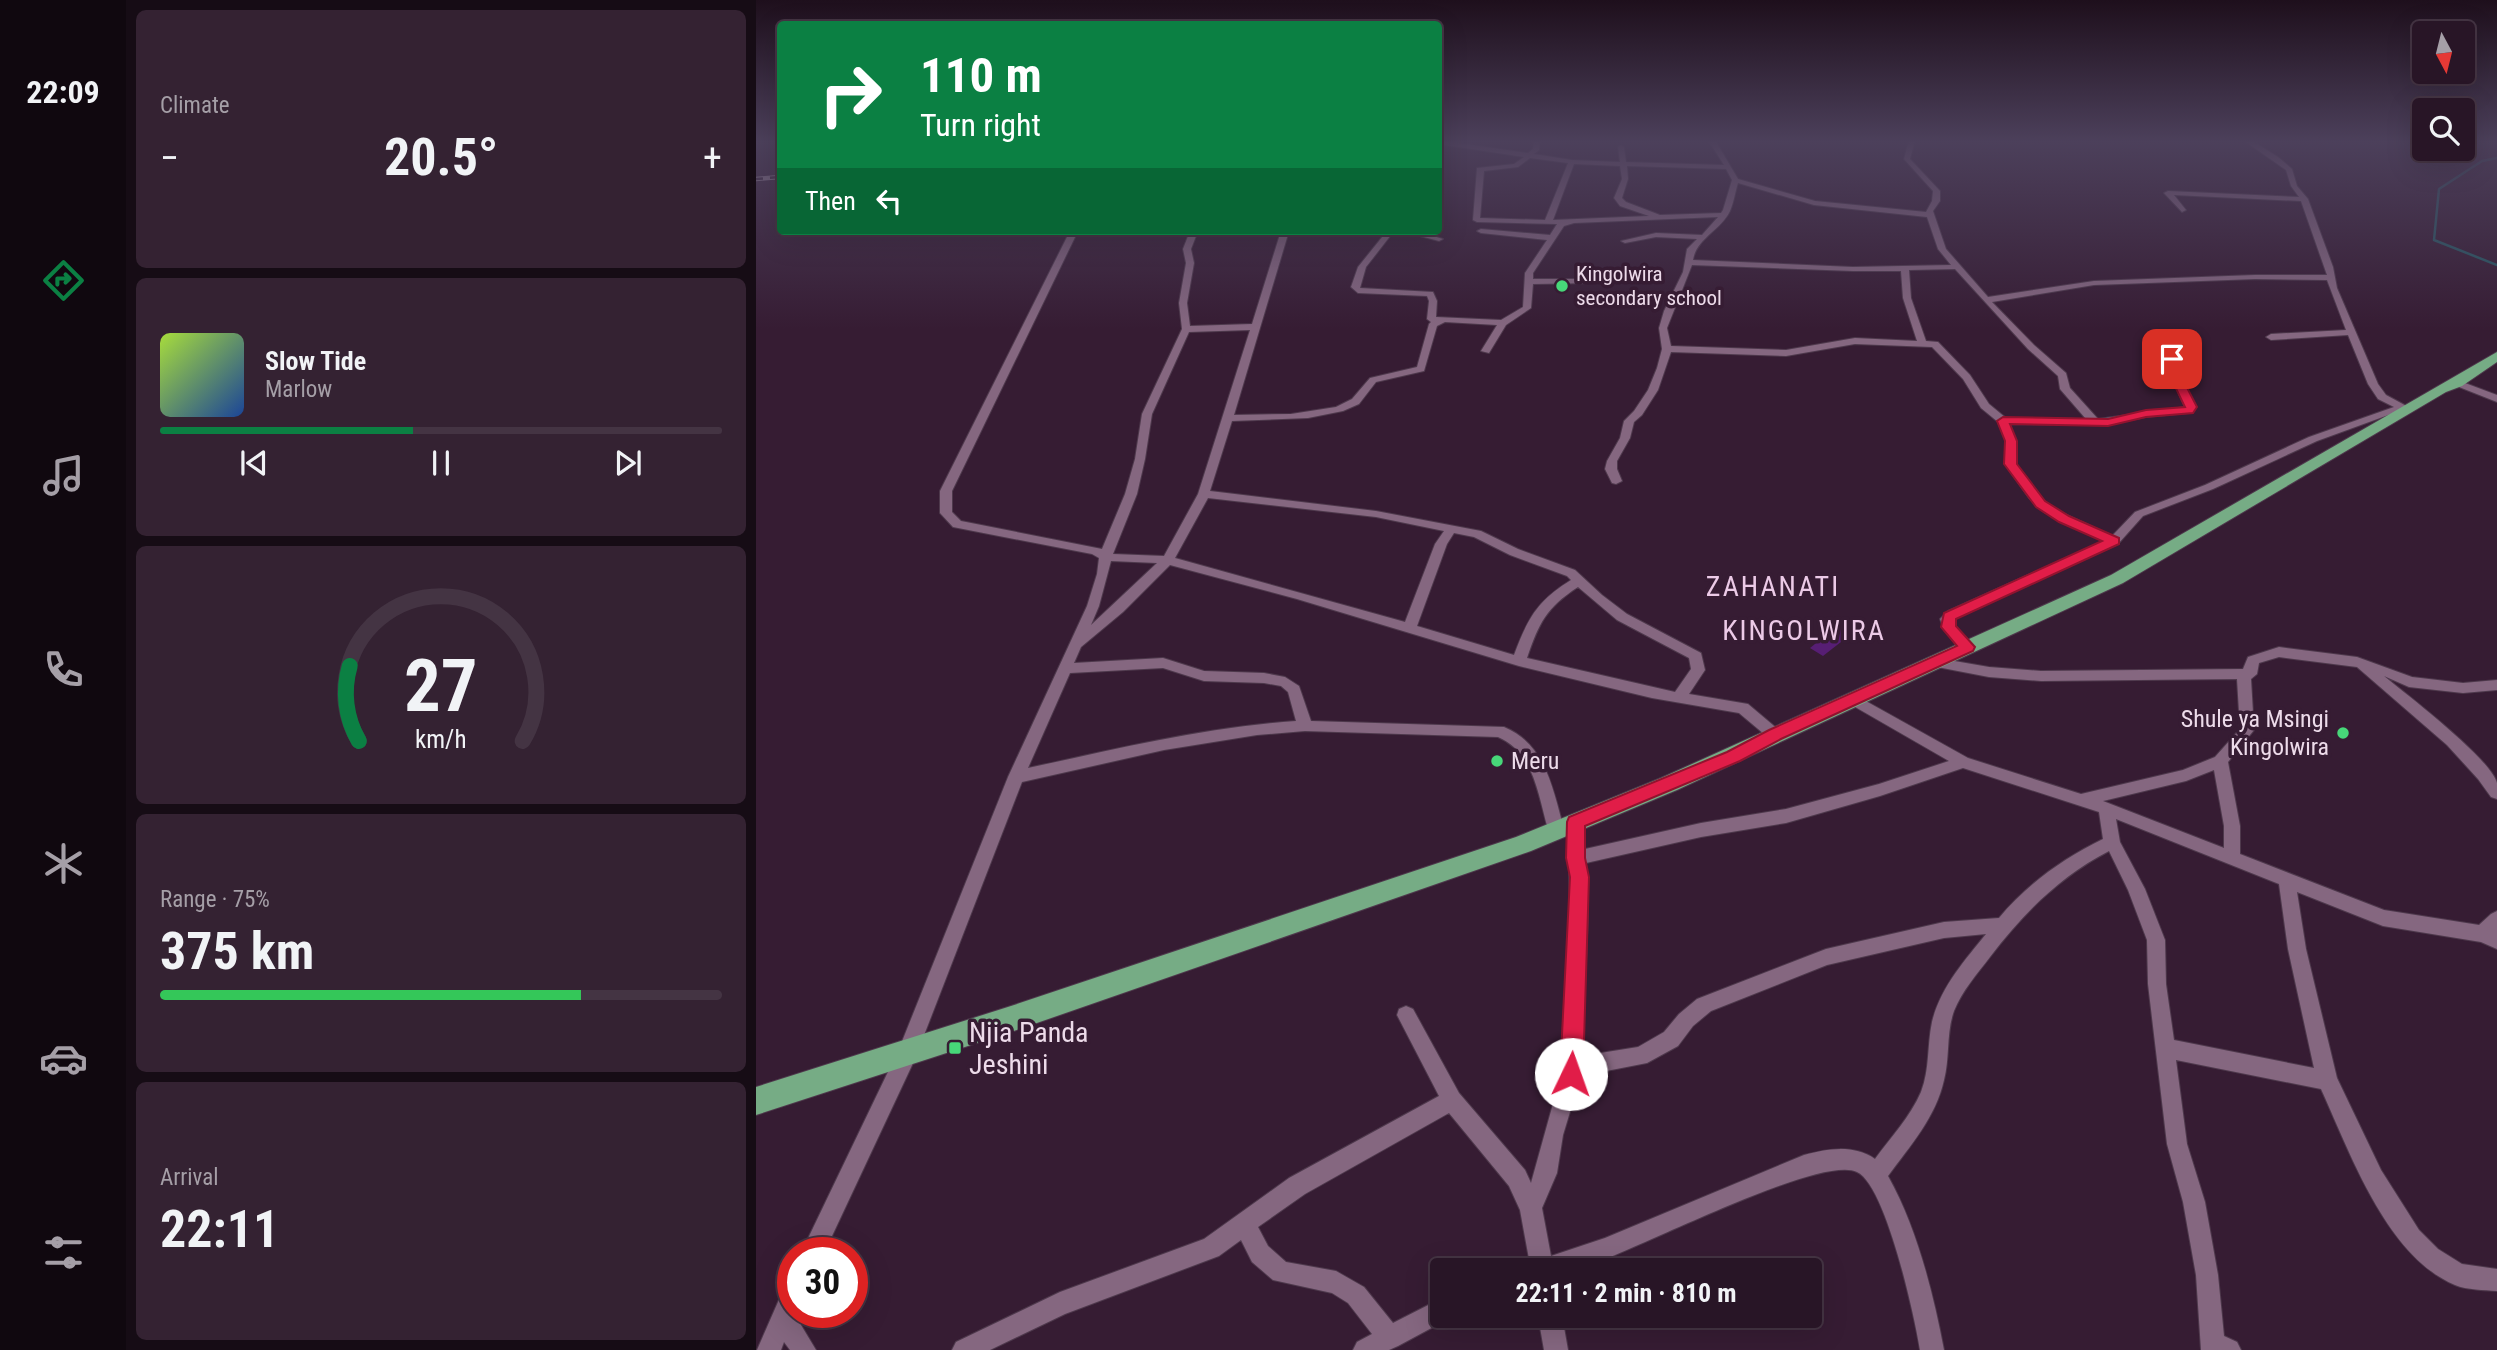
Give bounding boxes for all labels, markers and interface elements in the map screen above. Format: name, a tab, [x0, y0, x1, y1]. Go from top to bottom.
north arrow	[2412, 21, 2474, 84]
map controls	[2412, 21, 2475, 161]
text: 110 m	[920, 47, 1042, 104]
icon: right	[805, 49, 896, 140]
text: 22:09	[26, 73, 100, 111]
text: Climate	[160, 92, 230, 119]
button: search	[2412, 98, 2475, 161]
text: Turn right	[920, 106, 1041, 144]
text: 20.5°	[384, 127, 498, 188]
text: −	[160, 136, 179, 180]
text: +	[703, 136, 722, 180]
icon: left	[870, 182, 908, 220]
text: Then	[805, 186, 856, 216]
icon: directions	[39, 256, 88, 305]
place label: Kingolwira secondary school	[1576, 262, 1722, 310]
marker: Kingolwira secondary school	[1554, 278, 1570, 294]
pin	[2142, 329, 2202, 389]
icon: arrive	[2153, 340, 2191, 378]
text: Slow Tide	[265, 346, 366, 376]
text: Marlow	[265, 376, 332, 403]
icon: previous	[235, 444, 273, 482]
icon: pause	[422, 444, 460, 482]
icon: next	[609, 444, 647, 482]
icon: music	[39, 451, 88, 500]
district label: ZAHANATI	[1706, 570, 1840, 603]
district label: KINGOLWIRA	[1722, 614, 1886, 647]
text: 27	[404, 643, 478, 729]
icon: phone	[39, 645, 88, 694]
place label: Shule ya Msingi Kingolwira	[2181, 705, 2329, 761]
text: km/h	[415, 725, 467, 754]
marker: Shule ya Msingi Kingolwira	[2335, 725, 2351, 741]
place label: Meru	[1511, 747, 1559, 775]
marker: Meru	[1489, 753, 1505, 769]
icon: climate	[39, 839, 88, 888]
text: Range · 75%	[160, 886, 270, 913]
text: 375 km	[160, 921, 314, 982]
place label: Njia Panda Jeshini	[969, 1016, 1089, 1081]
icon: car	[39, 1034, 88, 1083]
position arrow	[1534, 1037, 1608, 1111]
marker: Njia Panda Jeshini	[947, 1040, 963, 1056]
text: Arrival	[160, 1164, 219, 1191]
text: 22:11	[160, 1199, 279, 1260]
icon: filters	[39, 1228, 88, 1277]
speed limit sign: 30	[777, 1237, 868, 1328]
text: 22:11 · 2 min · 810 m	[1516, 1278, 1736, 1308]

